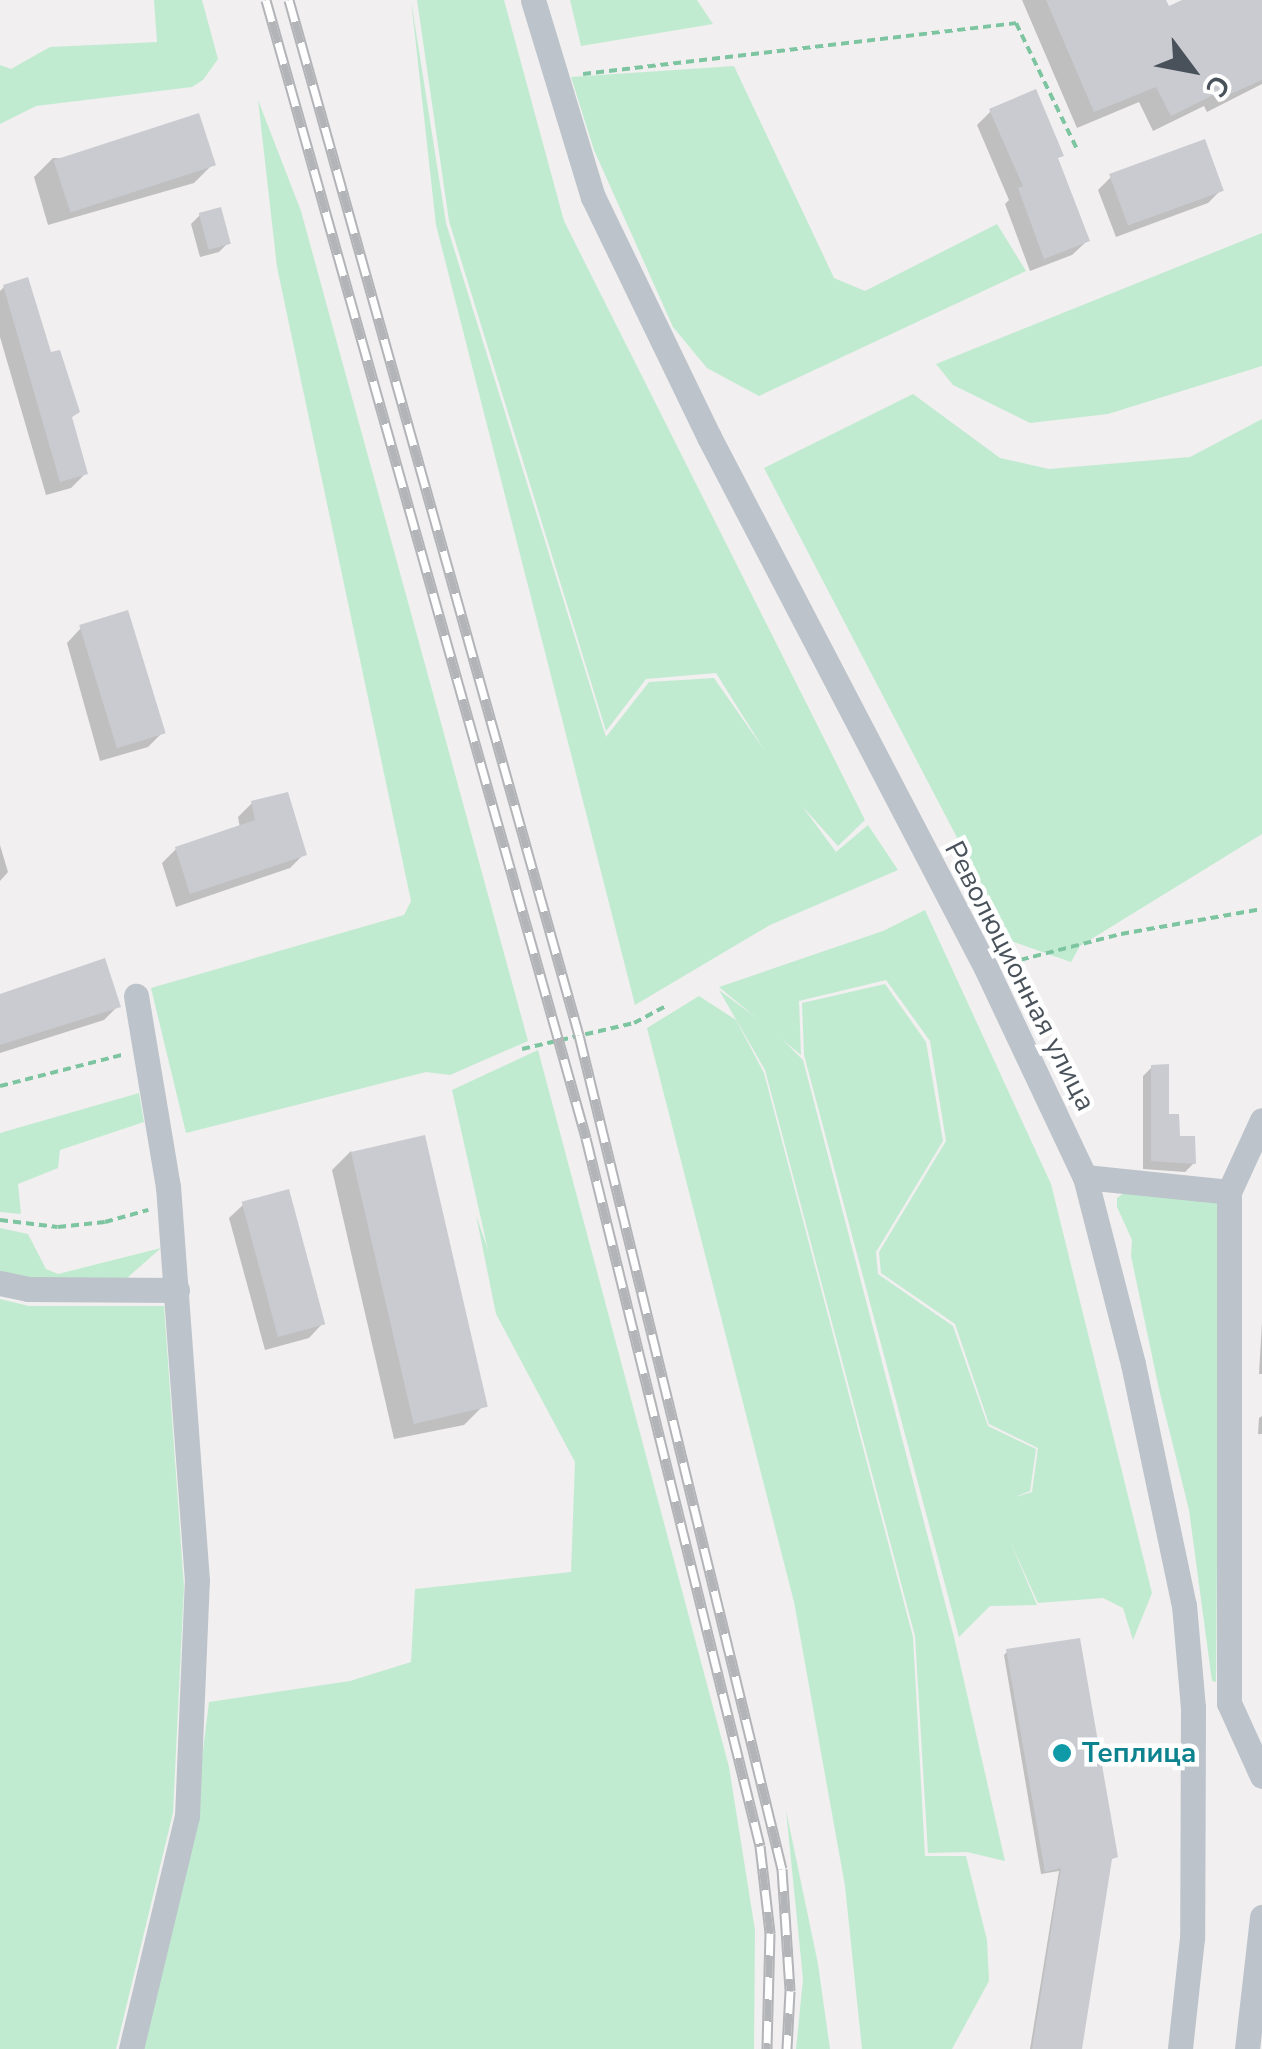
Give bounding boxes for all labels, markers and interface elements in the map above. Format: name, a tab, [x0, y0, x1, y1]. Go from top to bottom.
north arrow	[1142, 20, 1242, 120]
text: С	[1196, 68, 1239, 104]
street label: Революционная улица	[937, 836, 1103, 1116]
place label: Теплица	[1082, 1736, 1196, 1770]
marker: Теплица	[1051, 1742, 1073, 1764]

